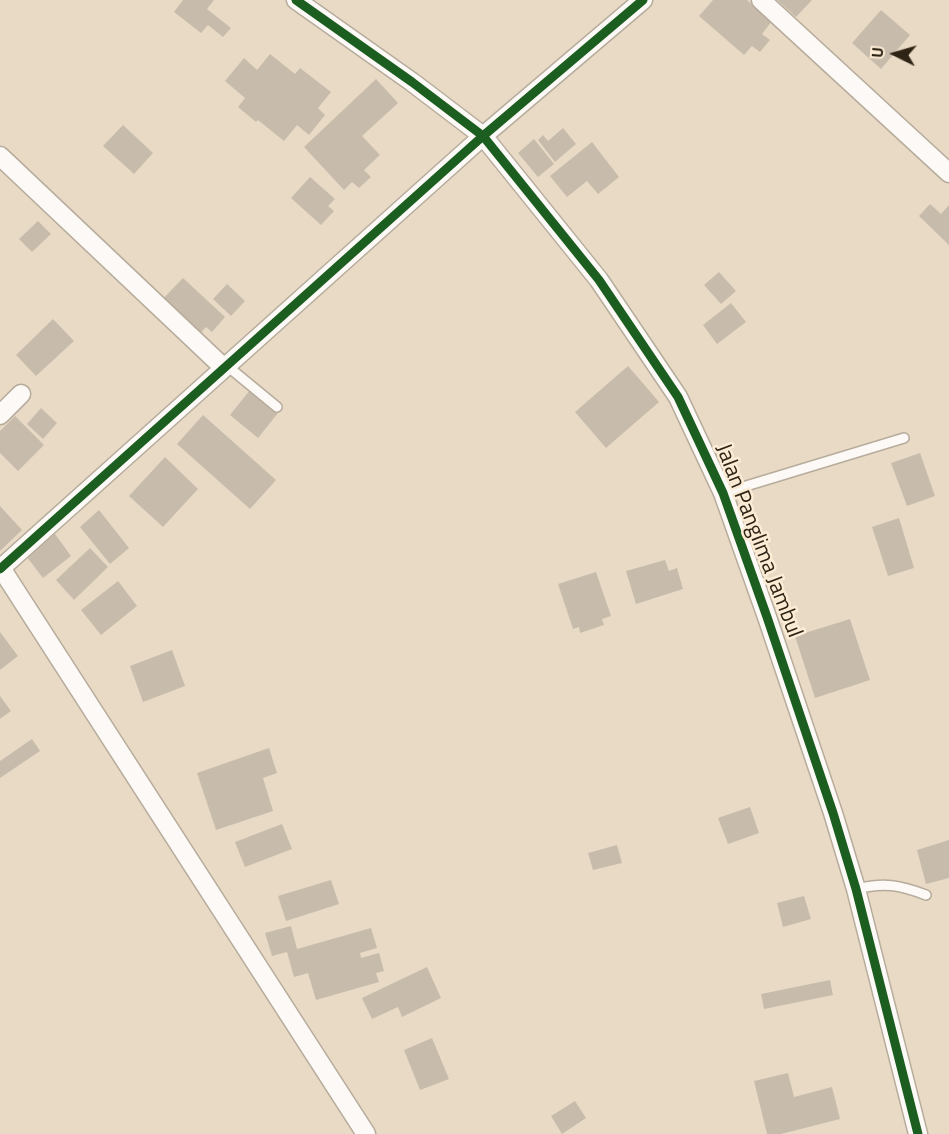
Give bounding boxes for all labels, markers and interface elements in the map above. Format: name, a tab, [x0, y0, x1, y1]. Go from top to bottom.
north arrow	[865, 24, 925, 84]
text: U	[865, 46, 889, 59]
street label: Jalan Panglima Jambul	[709, 440, 807, 642]

